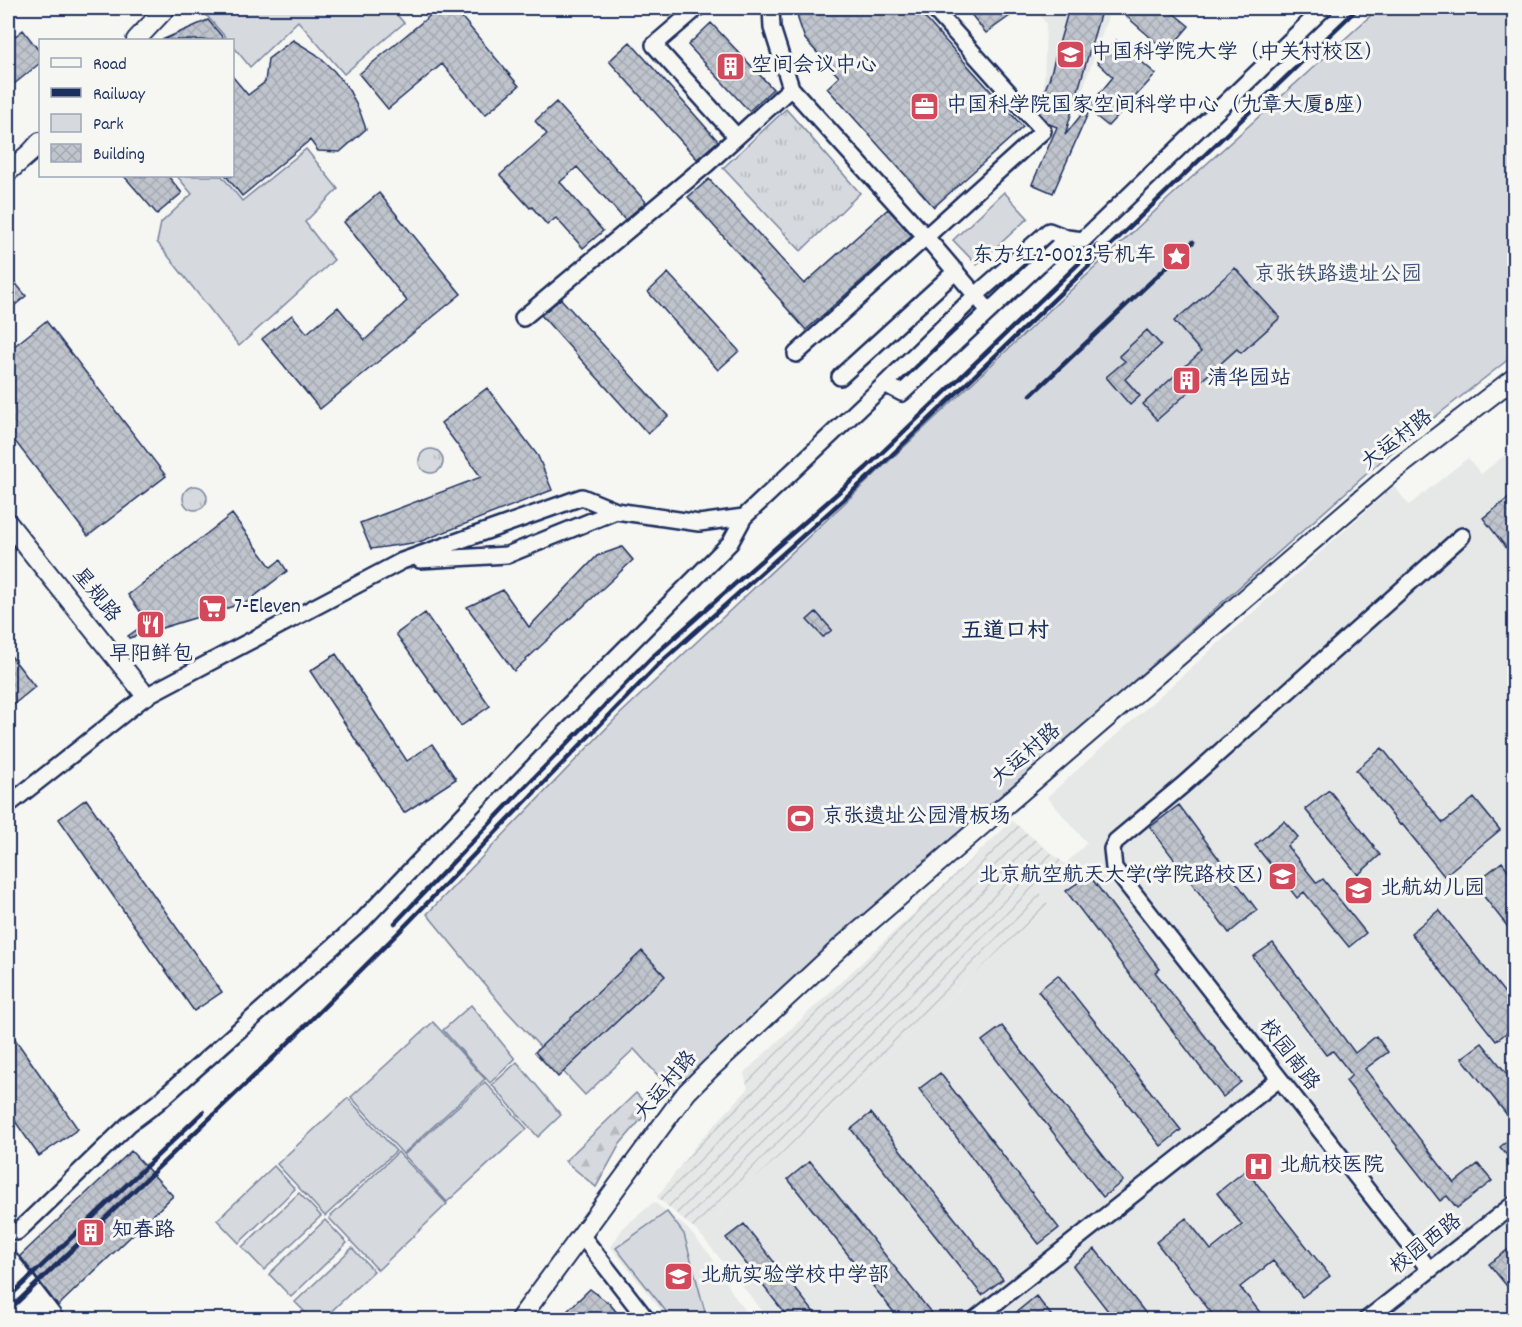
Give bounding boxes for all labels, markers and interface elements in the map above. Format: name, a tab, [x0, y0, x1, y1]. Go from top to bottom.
school or university icon: 中国科学院大学（中关村校区）	[1054, 38, 1086, 70]
legend	[39, 39, 234, 177]
place label: 中国科学院大学（中关村校区）	[1091, 39, 1385, 69]
building icon: 空间会议中心	[714, 51, 746, 83]
place label: 空间会议中心	[751, 52, 877, 82]
text: Road	[93, 53, 127, 78]
text: Railway	[93, 83, 146, 108]
office icon: 中国科学院国家空间科学中心（九章大厦B座）	[909, 91, 941, 123]
place label: 中国科学院国家空间科学中心（九章大厦B座）	[946, 92, 1376, 122]
text: Park	[93, 113, 124, 138]
text: Building	[93, 143, 145, 168]
place icon: 东方红2-0023号机车	[1161, 241, 1193, 273]
place label: 东方红2-0023号机车	[972, 242, 1156, 272]
park label: 京张铁路遗址公园	[1254, 261, 1422, 291]
building icon: 清华园站	[1170, 364, 1202, 396]
place label: 清华园站	[1207, 365, 1291, 395]
street label: 大运村路	[1356, 403, 1440, 479]
street label: 星规路	[64, 562, 126, 630]
supermarket icon: 7-Eleven	[197, 592, 229, 624]
place label: 7-Eleven	[234, 593, 301, 623]
restaurant icon: 早阳鲜包	[135, 609, 167, 641]
district label: 五道口村	[961, 617, 1049, 648]
place label: 早阳鲜包	[109, 641, 193, 671]
street label: 大运村路	[985, 717, 1069, 795]
sports icon: 京张遗址公园滑板场	[785, 802, 817, 834]
place label: 京张遗址公园滑板场	[822, 803, 1011, 833]
school or university icon: 北京航空航天大学(学院路校区)	[1267, 861, 1299, 893]
place label: 北京航空航天大学(学院路校区)	[979, 862, 1262, 892]
school or university icon: 北航幼儿园	[1343, 874, 1375, 906]
place label: 北航幼儿园	[1380, 875, 1485, 905]
street label: 校园南路	[1250, 1014, 1326, 1098]
street label: 大运村路	[629, 1045, 705, 1129]
hospital icon: 北航校医院	[1242, 1151, 1274, 1183]
place label: 北航校医院	[1279, 1152, 1384, 1182]
street label: 校园西路	[1385, 1207, 1469, 1283]
building icon: 知春路	[75, 1216, 107, 1248]
place label: 知春路	[112, 1217, 175, 1247]
school or university icon: 北航实验学校中学部	[663, 1261, 695, 1293]
place label: 北航实验学校中学部	[700, 1262, 889, 1292]

